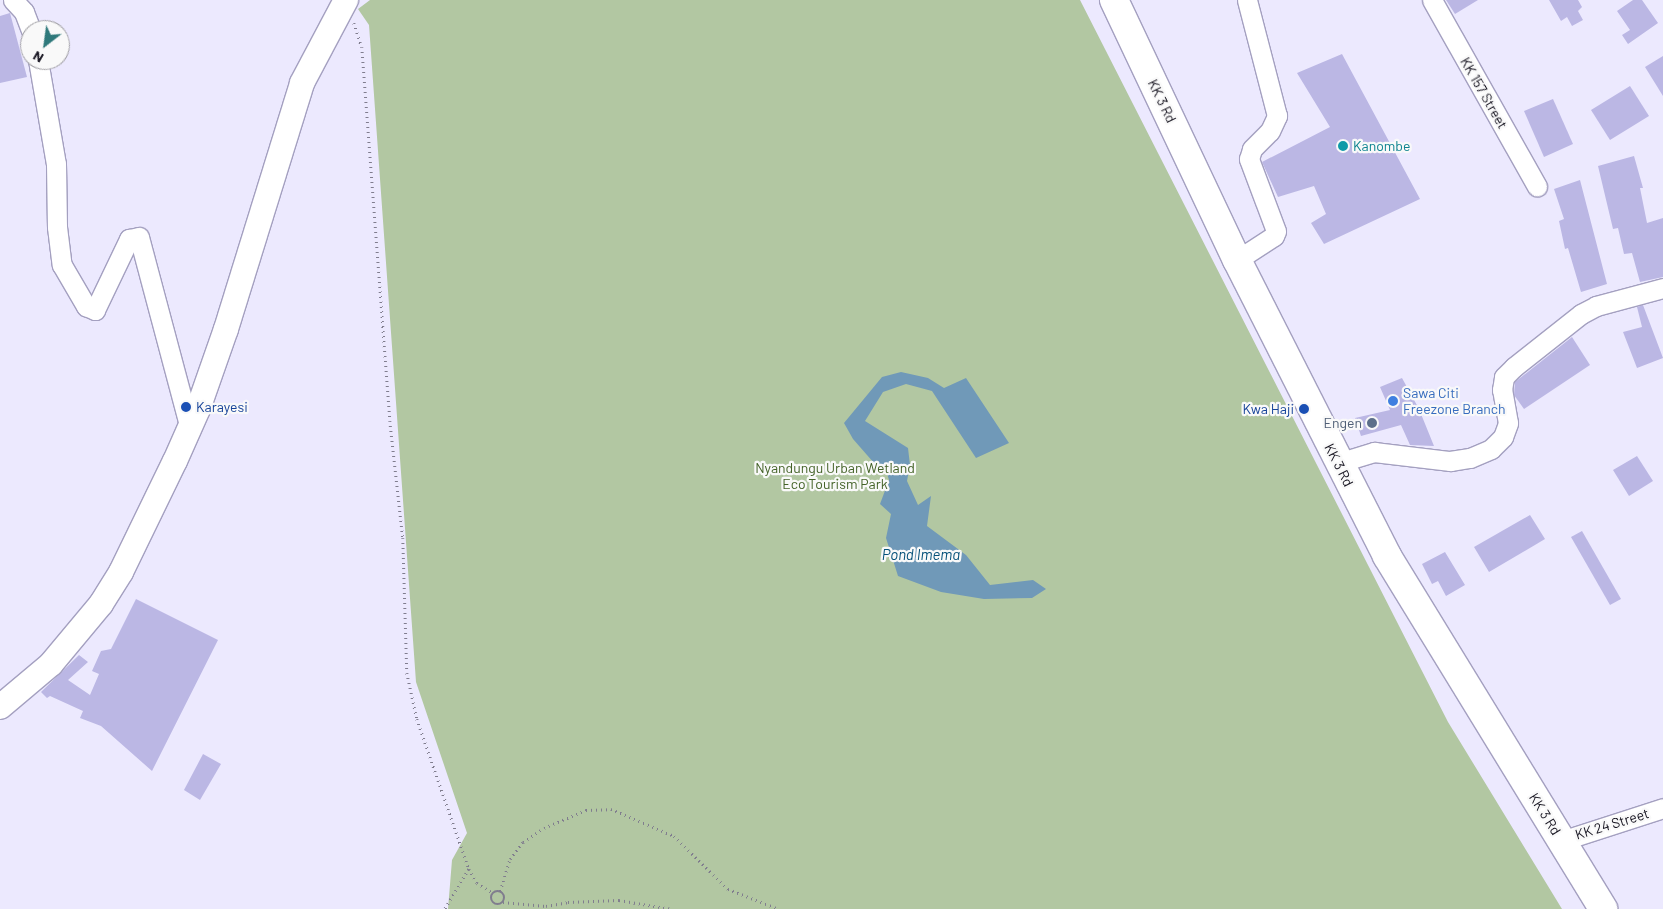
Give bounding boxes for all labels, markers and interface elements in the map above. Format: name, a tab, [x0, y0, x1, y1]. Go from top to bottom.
north arrow	[20, 20, 70, 70]
text: N	[29, 48, 46, 67]
street label: KK 157 Street	[1457, 54, 1511, 132]
street label: KK 3 Rd	[1144, 77, 1180, 125]
place label: Kanombe	[1353, 138, 1410, 154]
marker: Kanombe	[1337, 140, 1349, 152]
place label: Sawa Citi Freezone Branch	[1403, 385, 1506, 418]
marker: Sawa Citi Freezone Branch	[1387, 395, 1399, 407]
place label: Karayesi	[196, 399, 248, 415]
marker: Karayesi	[180, 401, 192, 413]
place label: Kwa Haji	[1243, 401, 1294, 417]
marker: Kwa Haji	[1298, 403, 1310, 415]
place label: Engen	[1323, 415, 1362, 431]
marker: Engen	[1366, 417, 1378, 429]
street label: KK 3 Rd	[1321, 441, 1357, 489]
park label: Nyandungu Urban Wetland Eco Tourism Park	[755, 460, 915, 492]
water label: Pond Imema	[882, 546, 960, 564]
street label: KK 3 Rd	[1526, 790, 1564, 838]
street label: KK 24 Street	[1573, 805, 1651, 843]

